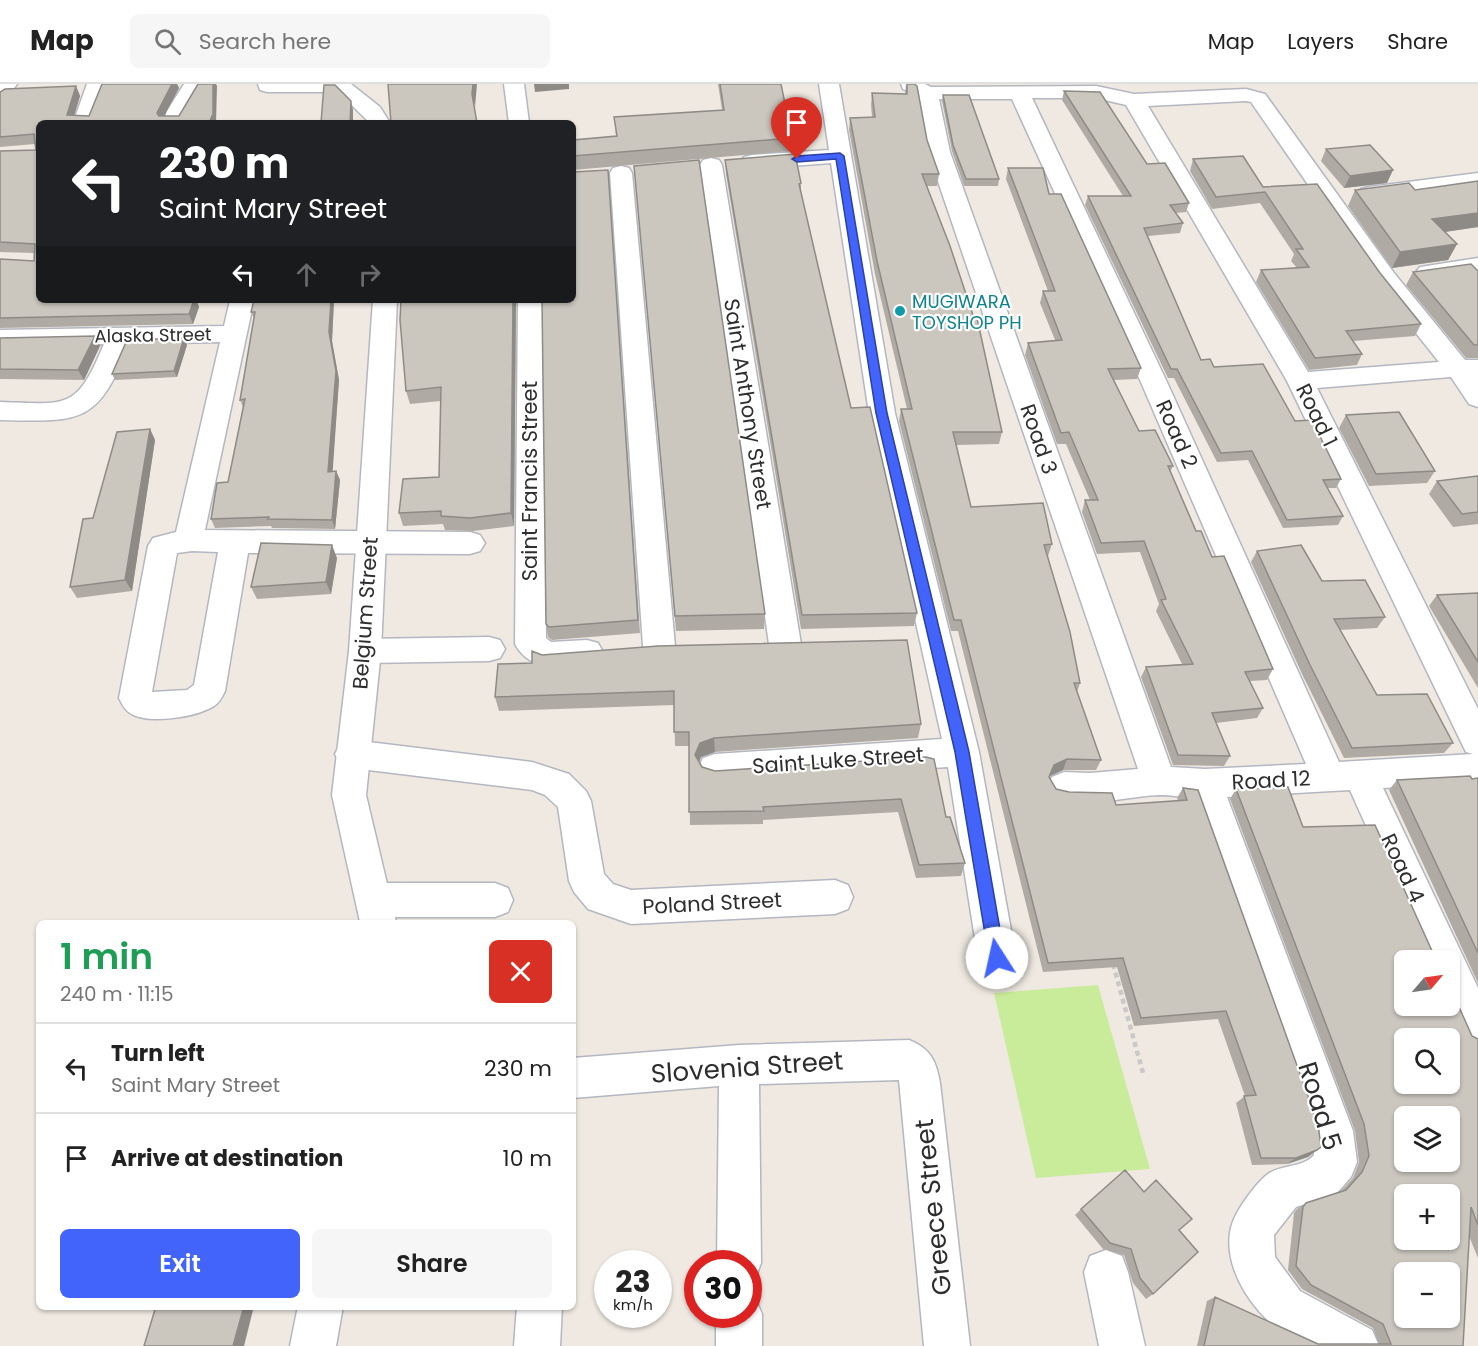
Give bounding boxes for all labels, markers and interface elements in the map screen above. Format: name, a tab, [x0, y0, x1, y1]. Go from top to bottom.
search box	[130, 14, 550, 68]
text: Map	[30, 21, 94, 60]
icon: search	[151, 25, 184, 58]
text: Search here	[199, 26, 331, 57]
text: Map	[1208, 27, 1254, 56]
text: Layers	[1287, 27, 1354, 56]
text: Share	[1387, 27, 1448, 56]
pin	[771, 97, 822, 159]
icon: arrive	[780, 106, 813, 139]
text: 230 m	[159, 134, 289, 193]
icon: left	[60, 144, 138, 222]
text: Saint Mary Street	[159, 190, 387, 227]
icon: left	[227, 258, 260, 291]
icon: ahead	[290, 258, 323, 291]
icon: right	[353, 258, 386, 291]
place label: MUGIWARA TOYSHOP PH	[912, 289, 1022, 335]
street label: Saint Anthony Street	[717, 297, 779, 511]
marker: MUGIWARA TOYSHOP PH	[893, 304, 907, 318]
street label: Alaska Street	[94, 321, 212, 349]
street label: Road 1	[1289, 379, 1345, 451]
street label: Saint Francis Street	[515, 381, 544, 581]
street label: Road 2	[1149, 395, 1205, 473]
street label: Road 3	[1013, 400, 1065, 478]
street label: Belgium Street	[345, 536, 385, 690]
street label: Saint Luke Street	[751, 740, 925, 780]
street label: Road 12	[1231, 763, 1311, 797]
street label: Road 4	[1374, 829, 1432, 907]
street label: Poland Street	[641, 885, 783, 921]
position arrow	[965, 926, 1029, 990]
text: 1 min	[60, 931, 153, 982]
button: close	[489, 940, 552, 1003]
north arrow	[1394, 950, 1460, 1016]
map controls	[1394, 950, 1460, 1328]
text: 240 m · 11:15	[60, 980, 174, 1008]
button: search	[1394, 1028, 1460, 1094]
text: Turn left	[111, 1038, 205, 1069]
street label: Slovenia Street	[650, 1042, 844, 1092]
icon: left	[60, 1052, 93, 1085]
text: 230 m	[484, 1053, 552, 1084]
street label: Road 5	[1290, 1057, 1350, 1155]
text: Saint Mary Street	[111, 1071, 280, 1099]
button: layers	[1394, 1106, 1460, 1172]
street label: Greece Street	[906, 1117, 960, 1297]
icon: arrive	[60, 1142, 93, 1175]
text: Arrive at destination	[111, 1143, 343, 1174]
text: 10 m	[503, 1143, 552, 1174]
button: +	[1394, 1184, 1460, 1250]
button: Exit	[60, 1229, 300, 1298]
button: Share	[312, 1229, 552, 1298]
speed limit sign: 30	[684, 1250, 762, 1328]
text: 23	[615, 1260, 651, 1303]
button: −	[1394, 1262, 1460, 1328]
text: km/h	[613, 1294, 653, 1315]

